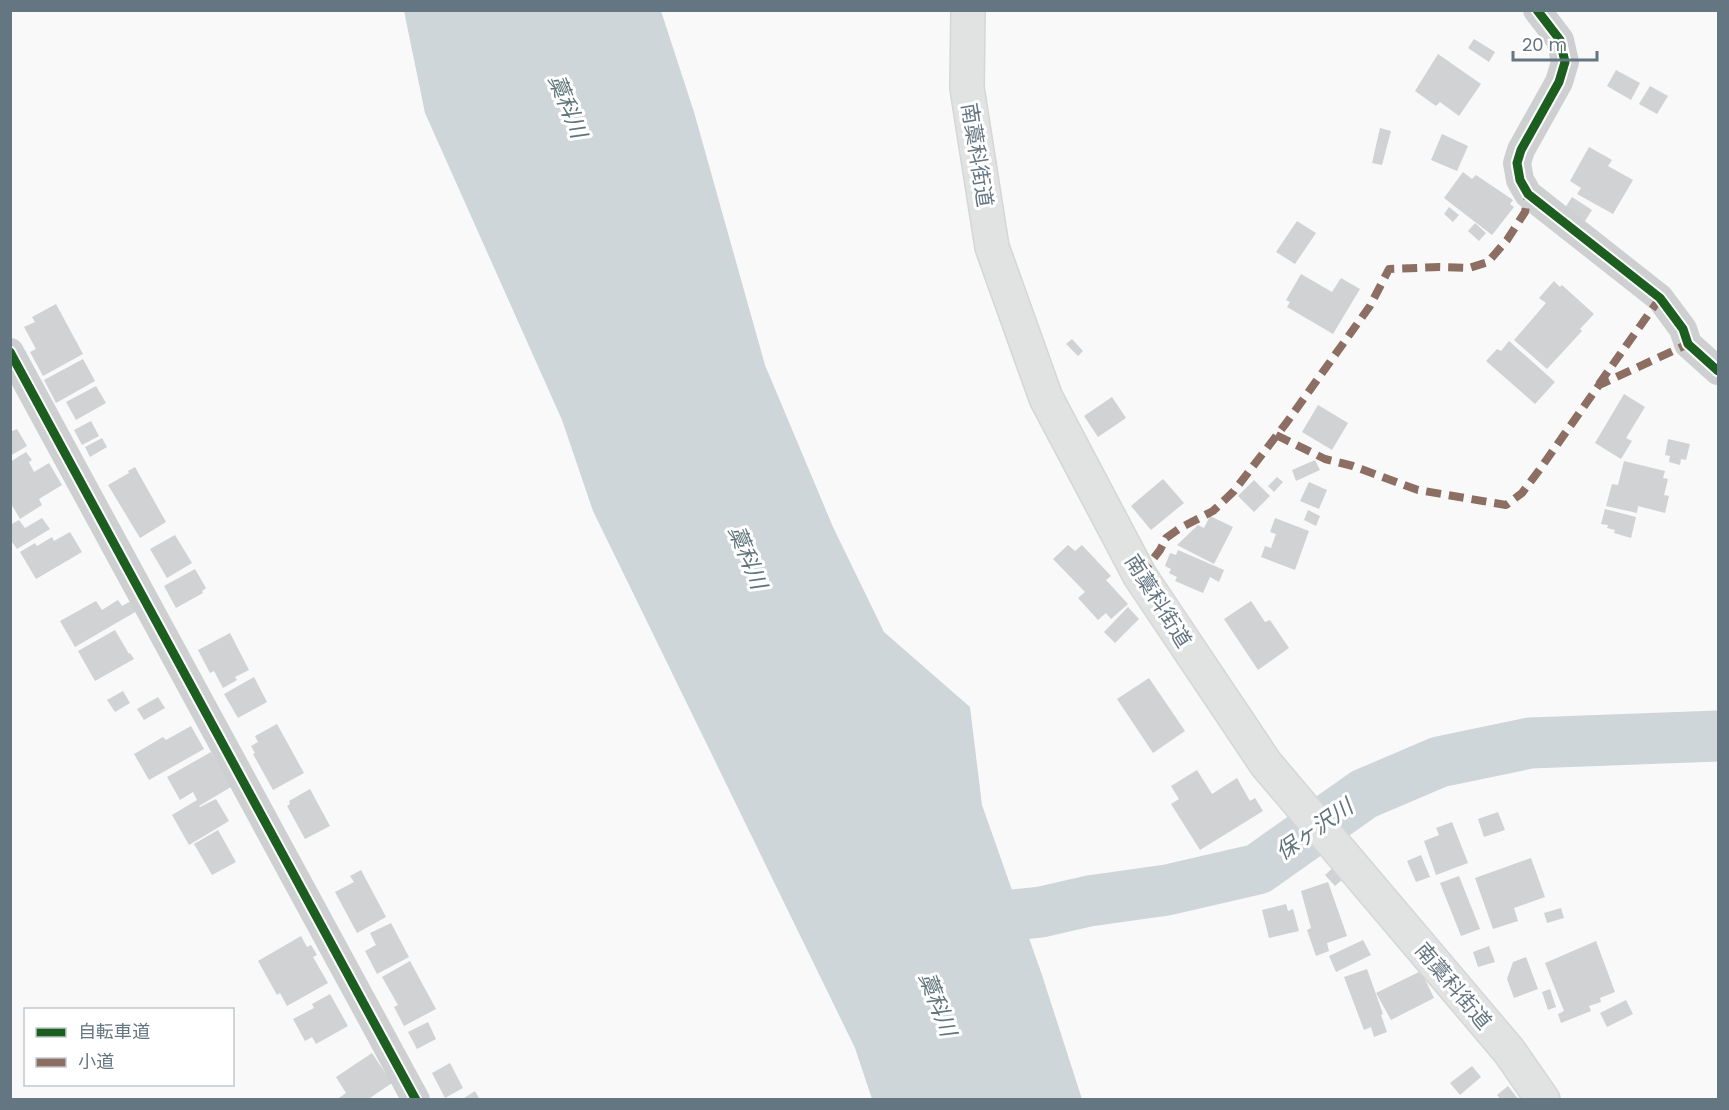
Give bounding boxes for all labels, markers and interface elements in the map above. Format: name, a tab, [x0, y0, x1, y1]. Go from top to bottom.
scale bar	[1513, 24, 1597, 62]
text: 20 m	[1522, 32, 1567, 57]
water label: 藁科川	[541, 70, 595, 144]
street label: 南藁科街道	[955, 101, 1000, 209]
water label: 藁科川	[721, 521, 775, 595]
street label: 南藁科街道	[1118, 549, 1199, 653]
water label: 保ヶ沢川	[1269, 790, 1361, 867]
street label: 南藁科街道	[1409, 936, 1498, 1035]
water label: 藁科川	[911, 968, 965, 1042]
legend	[24, 1008, 234, 1086]
text: 自転車道	[78, 1019, 150, 1044]
text: 小道	[78, 1049, 114, 1074]

